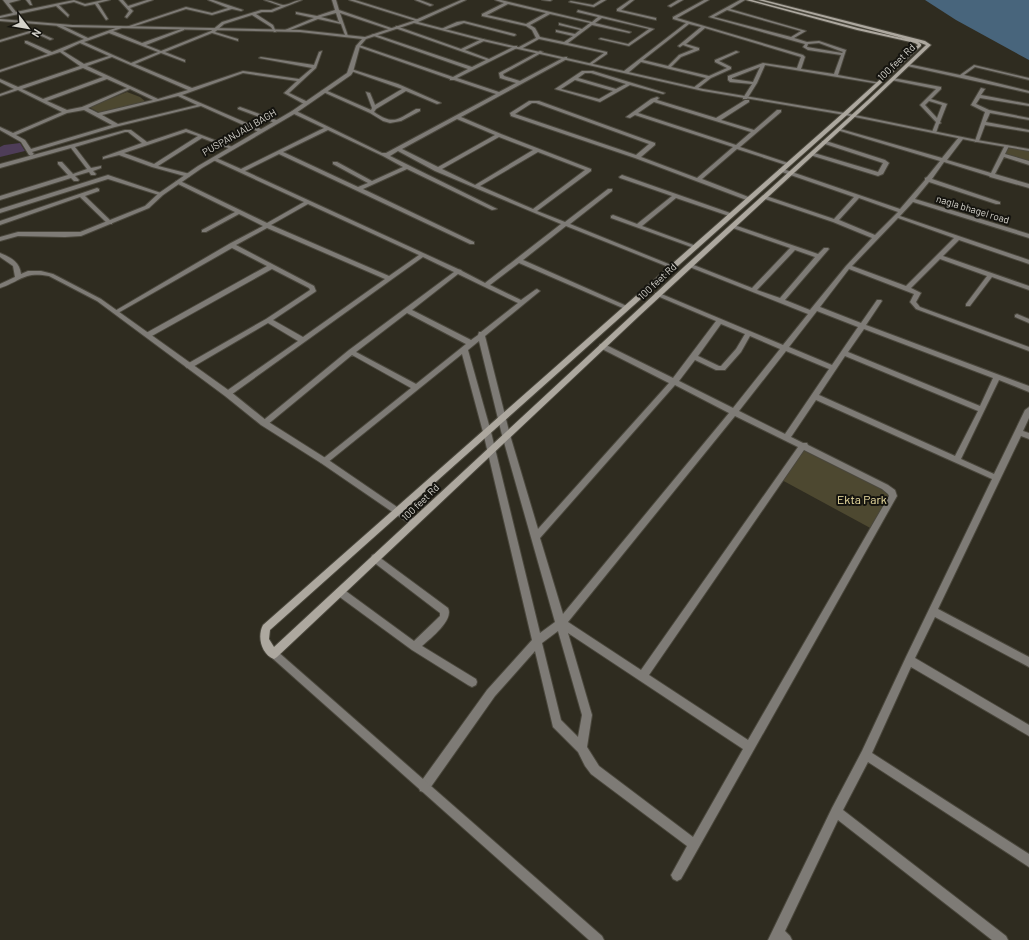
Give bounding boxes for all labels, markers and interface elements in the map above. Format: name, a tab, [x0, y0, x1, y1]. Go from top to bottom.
north arrow	[8, 8, 48, 48]
text: N	[30, 27, 44, 40]
street label: 100 feet Rd	[875, 41, 917, 83]
street label: PUSPANJALI BAGH	[200, 106, 278, 158]
street label: nagla bhagel road	[935, 192, 1011, 226]
street label: 100 feet Rd	[635, 260, 679, 302]
street label: 100 feet Rd	[399, 481, 441, 523]
park label: Ekta Park	[837, 492, 887, 506]

